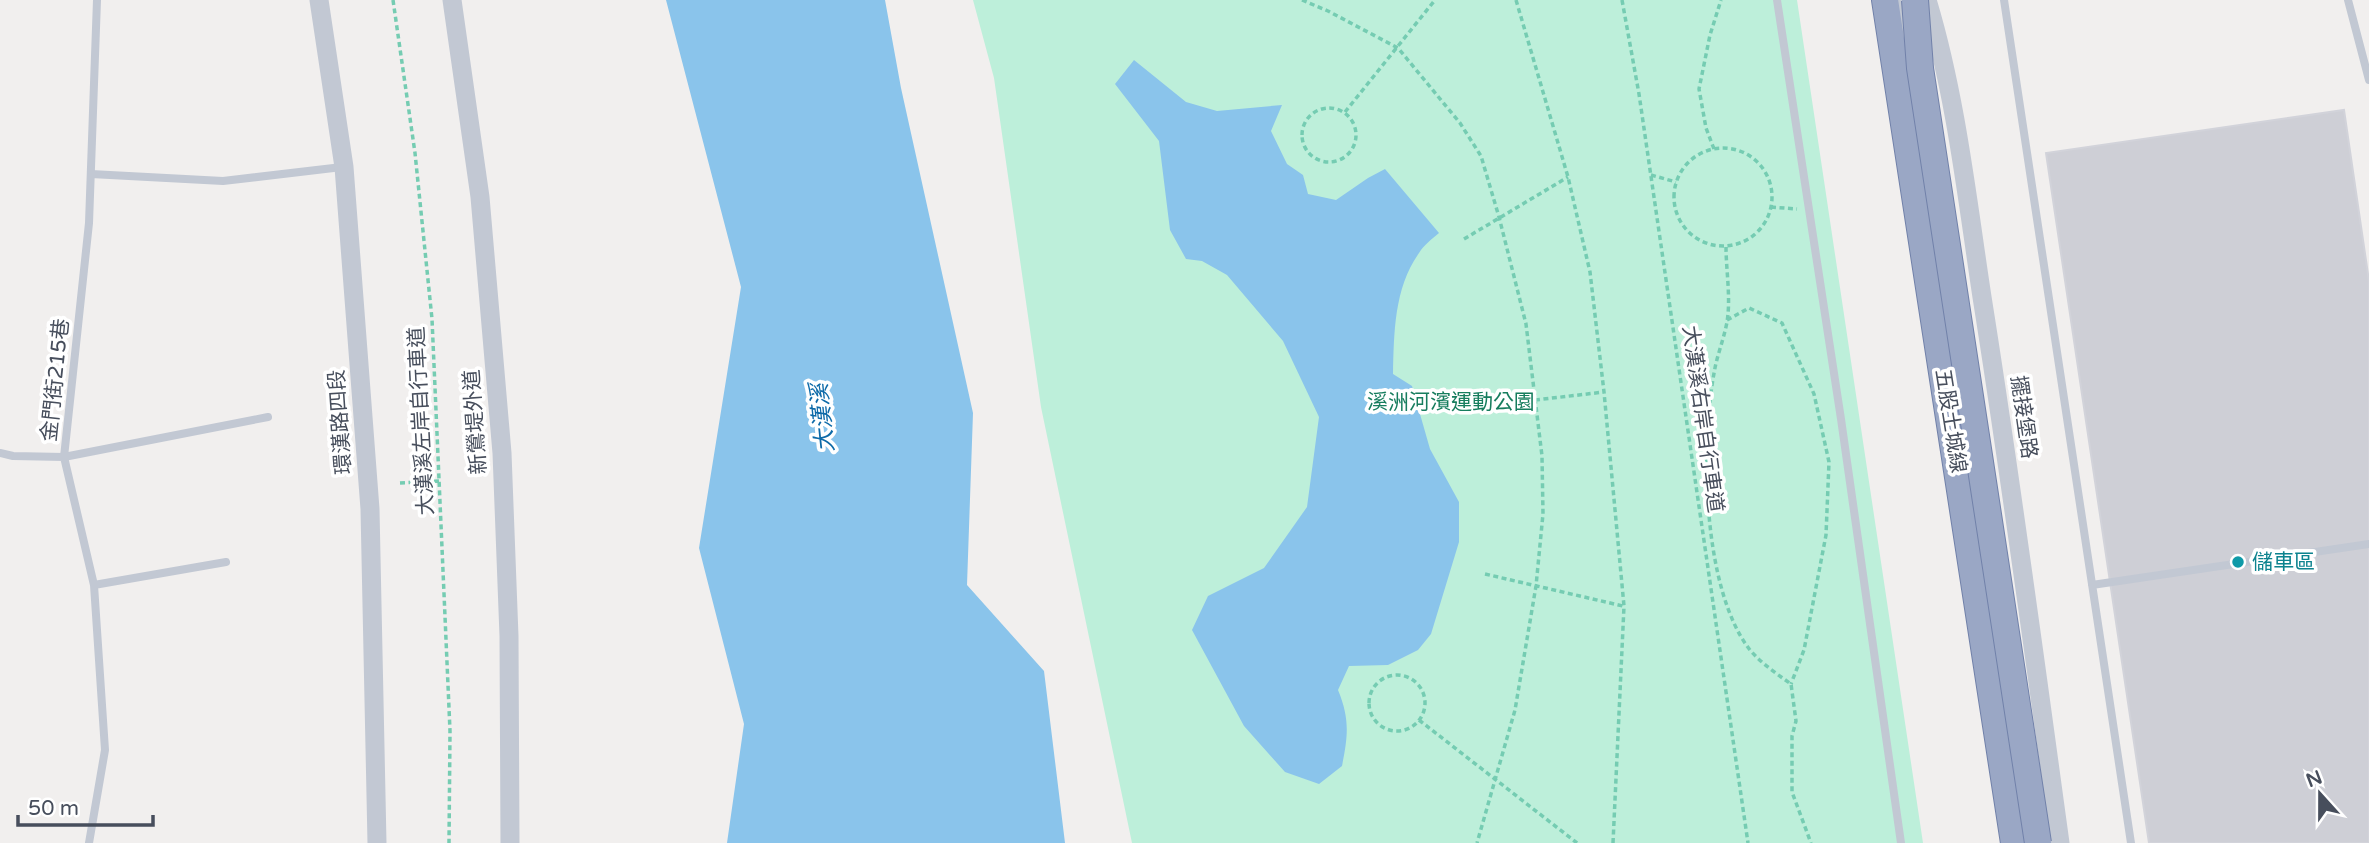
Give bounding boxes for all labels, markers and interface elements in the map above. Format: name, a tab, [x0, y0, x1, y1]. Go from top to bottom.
street label: 金門街215巷	[37, 317, 74, 443]
street label: 大漢溪右岸自行車道	[1677, 324, 1728, 514]
street label: 大漢溪左岸自行車道	[404, 326, 439, 516]
street label: 五股土城線	[1930, 367, 1971, 475]
street label: 環漢路四段	[324, 369, 357, 475]
street label: 新鶯堤外道	[459, 369, 492, 475]
street label: 擺接堡路	[2005, 374, 2042, 460]
water label: 大漢溪	[805, 379, 841, 454]
park label: 溪洲河濱運動公園	[1367, 390, 1535, 415]
place label: 儲車區	[2252, 550, 2315, 575]
marker: 儲車區	[2230, 554, 2246, 570]
north arrow	[2285, 759, 2355, 829]
text: N	[2303, 766, 2325, 792]
scale bar	[18, 784, 152, 828]
text: 50 m	[28, 796, 79, 821]

